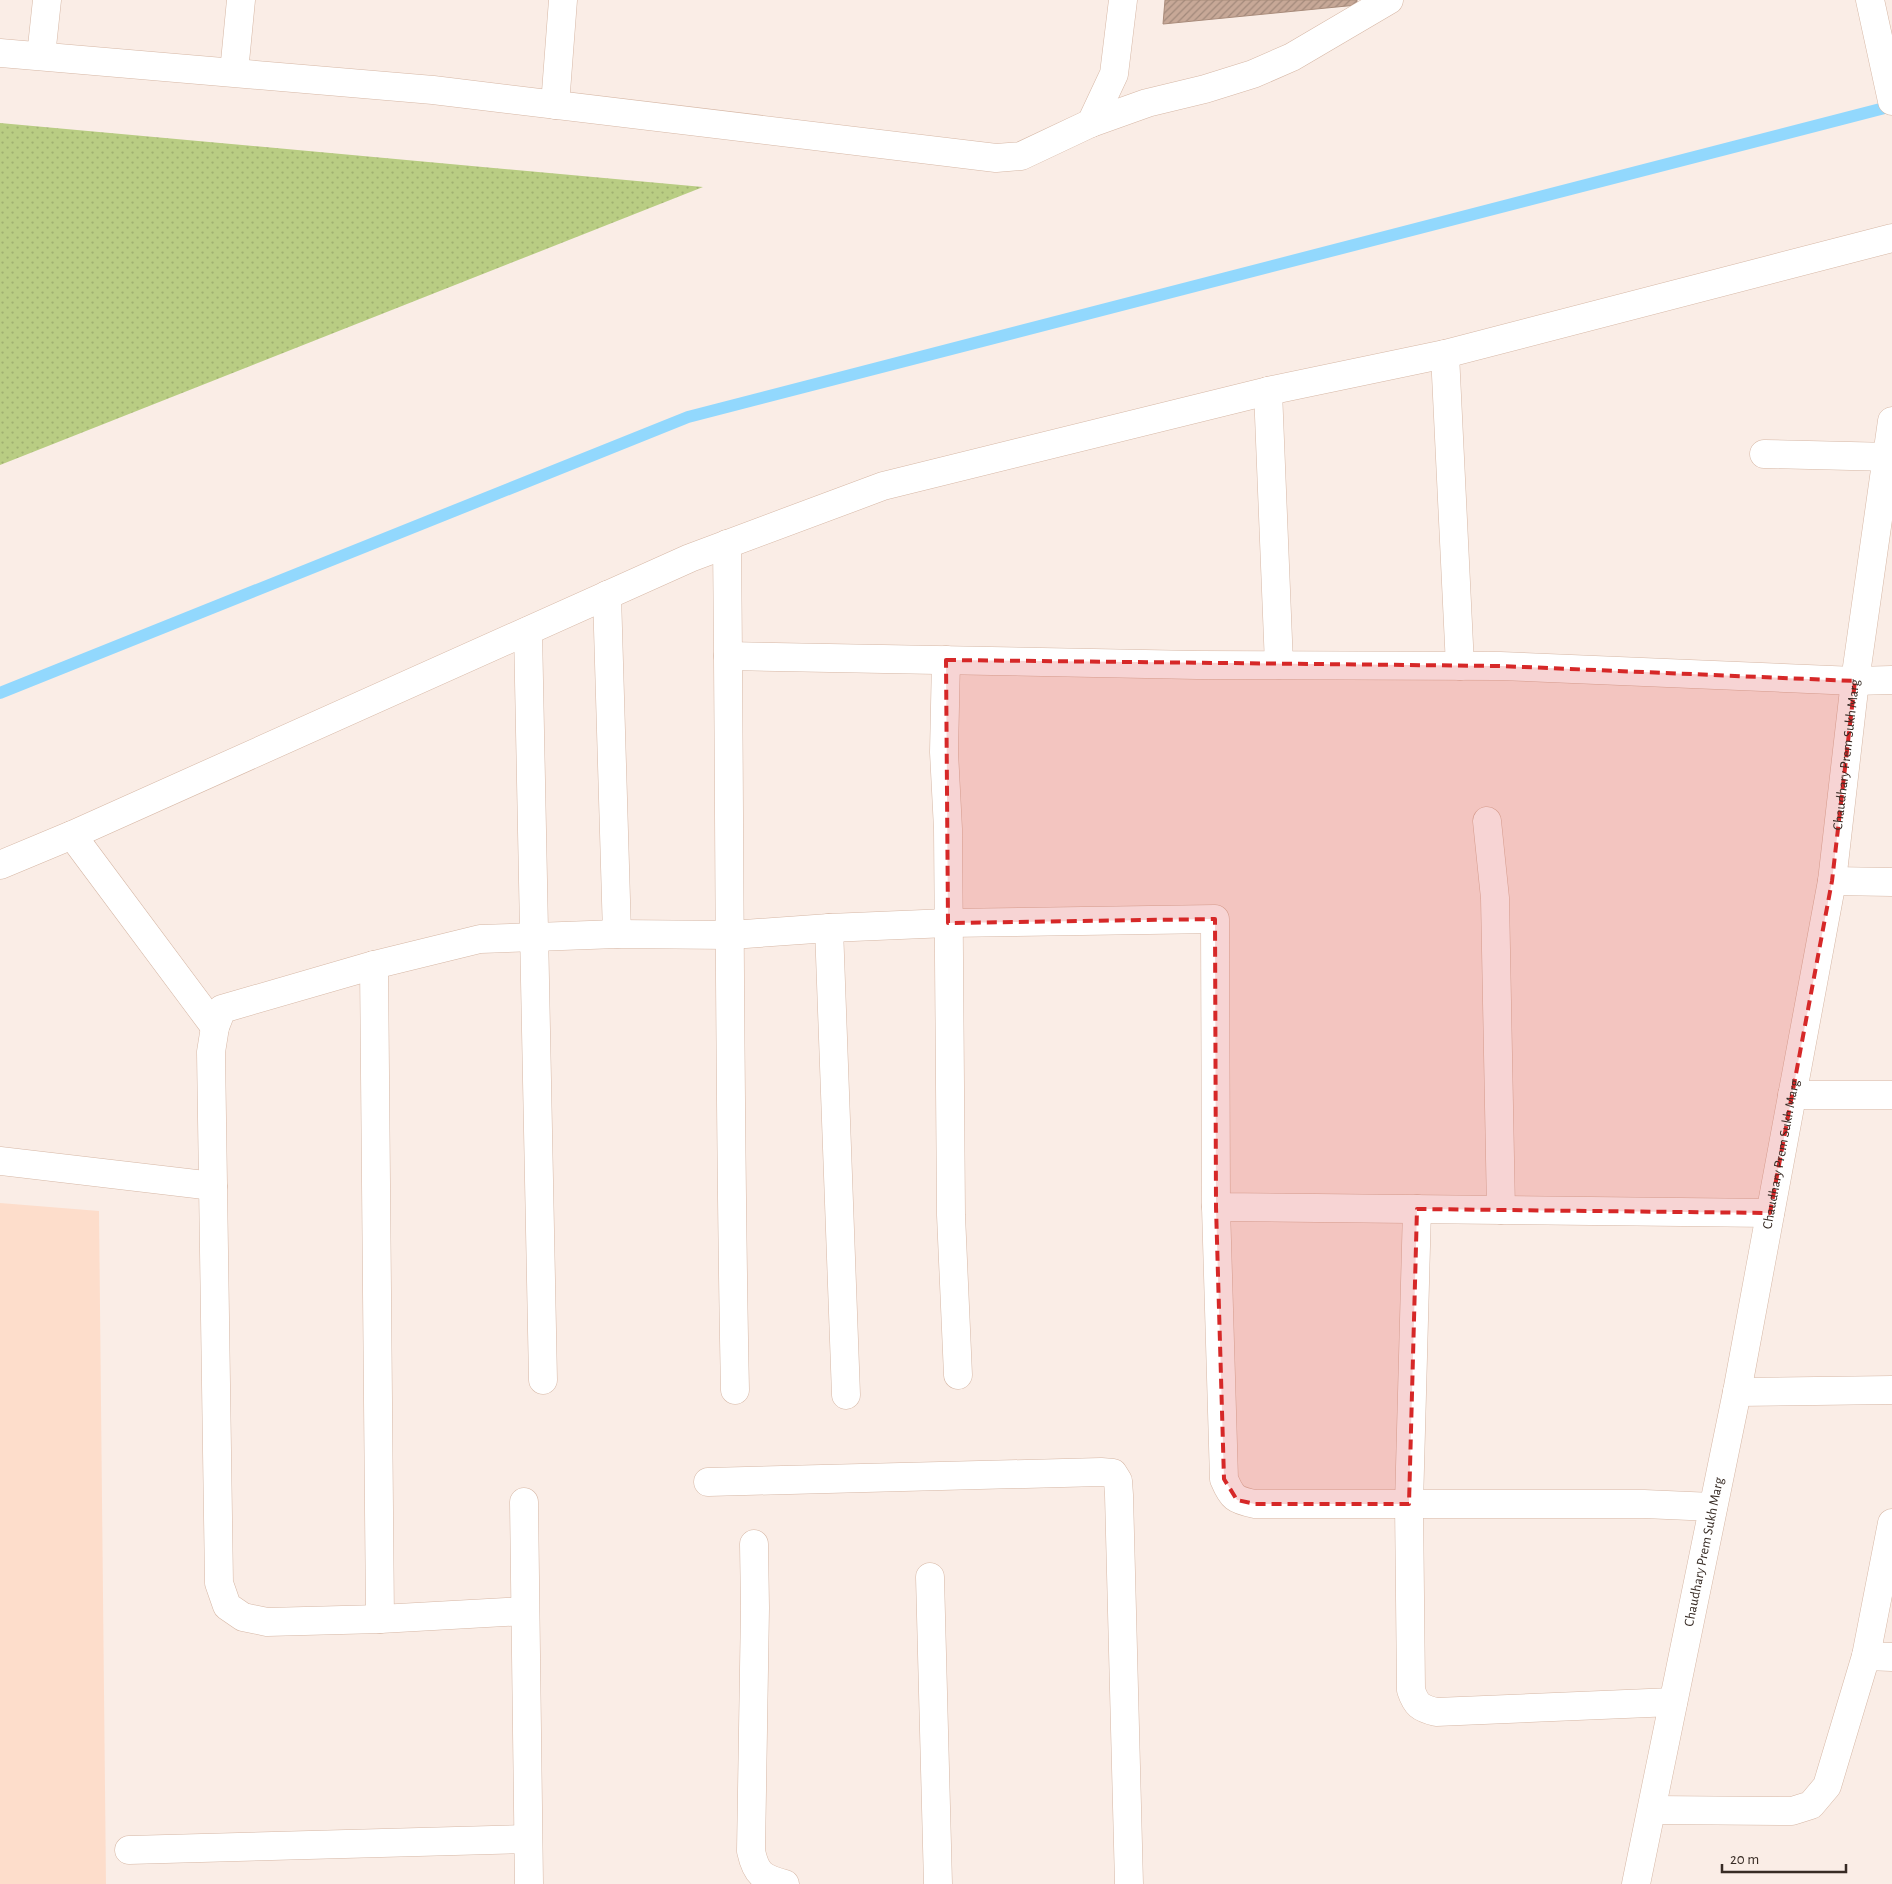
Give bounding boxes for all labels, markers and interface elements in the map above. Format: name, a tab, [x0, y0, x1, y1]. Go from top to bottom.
street label: Chaudhary Prem Sukh Marg	[1831, 678, 1862, 831]
street label: Chaudhary Prem Sukh Marg	[1760, 1078, 1802, 1230]
street label: Chaudhary Prem Sukh Marg	[1682, 1476, 1726, 1628]
scale bar	[1722, 1842, 1846, 1874]
text: 20 m	[1730, 1852, 1759, 1867]

